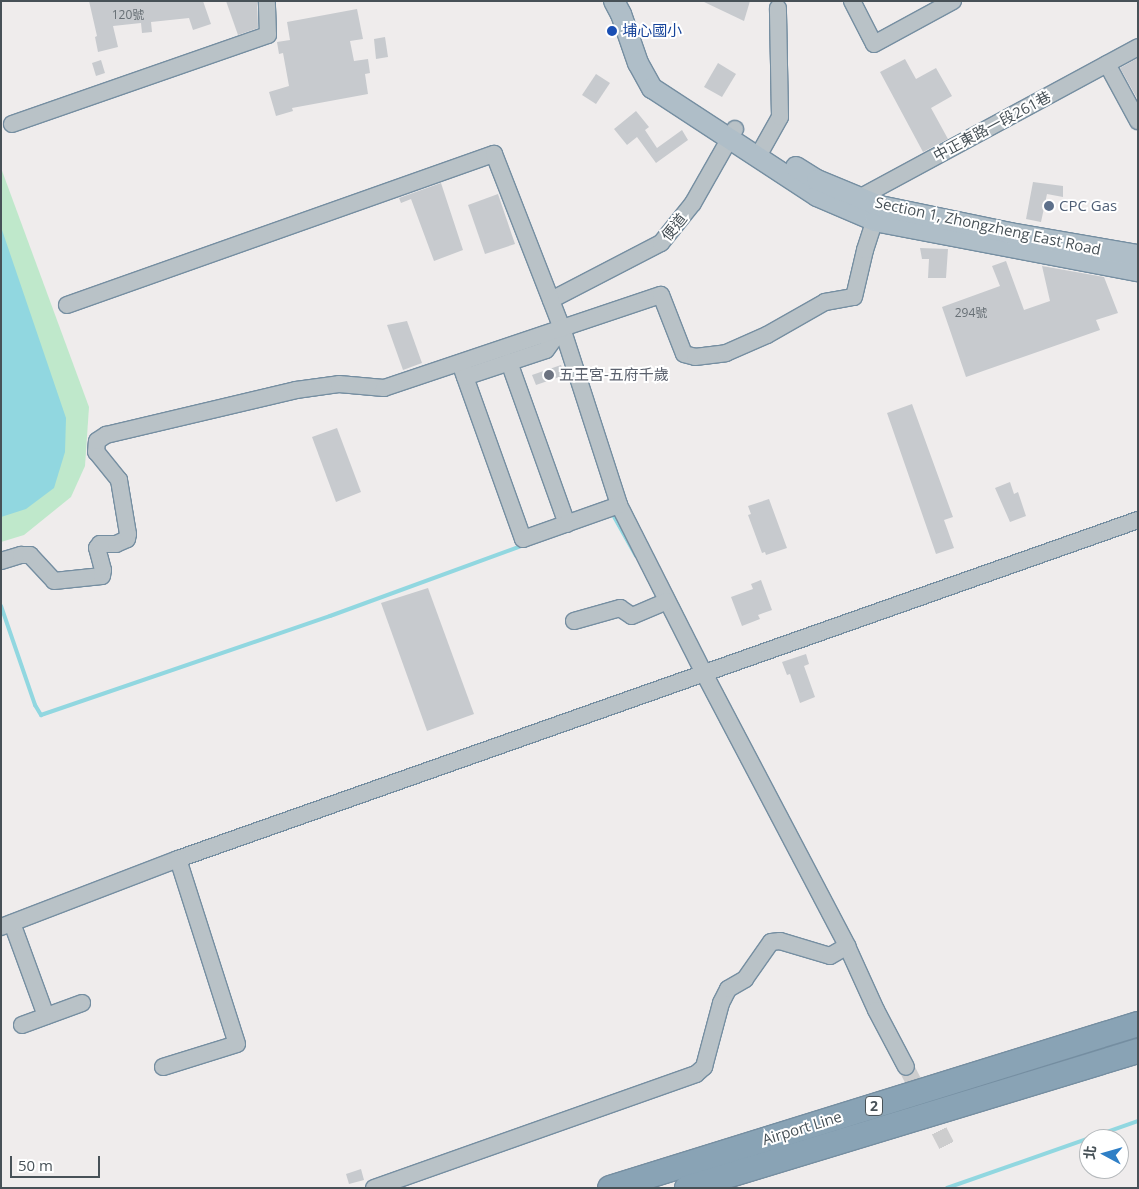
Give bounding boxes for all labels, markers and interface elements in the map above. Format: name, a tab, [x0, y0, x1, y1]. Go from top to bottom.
house number: 120號	[112, 8, 144, 22]
place label: 埔心國小	[622, 22, 682, 40]
marker: 埔心國小	[606, 25, 618, 37]
street label: 中正東路一段261巷	[930, 87, 1054, 165]
street label: Section 1, Zhongzheng East Road	[873, 193, 1103, 259]
place label: CPC Gas	[1059, 197, 1117, 215]
marker: CPC Gas	[1043, 200, 1055, 212]
street label: 便道	[658, 210, 690, 244]
house number: 294號	[955, 306, 987, 320]
place label: 五王宮-五府千歲	[559, 366, 669, 384]
marker: 五王宮-五府千歲	[543, 369, 555, 381]
road number: 2	[864, 1094, 884, 1118]
street label: Airport Line	[760, 1107, 844, 1149]
north arrow	[1079, 1129, 1129, 1179]
text: 北	[1079, 1145, 1100, 1160]
scale bar	[12, 1146, 102, 1178]
text: 50 m	[18, 1155, 53, 1175]

